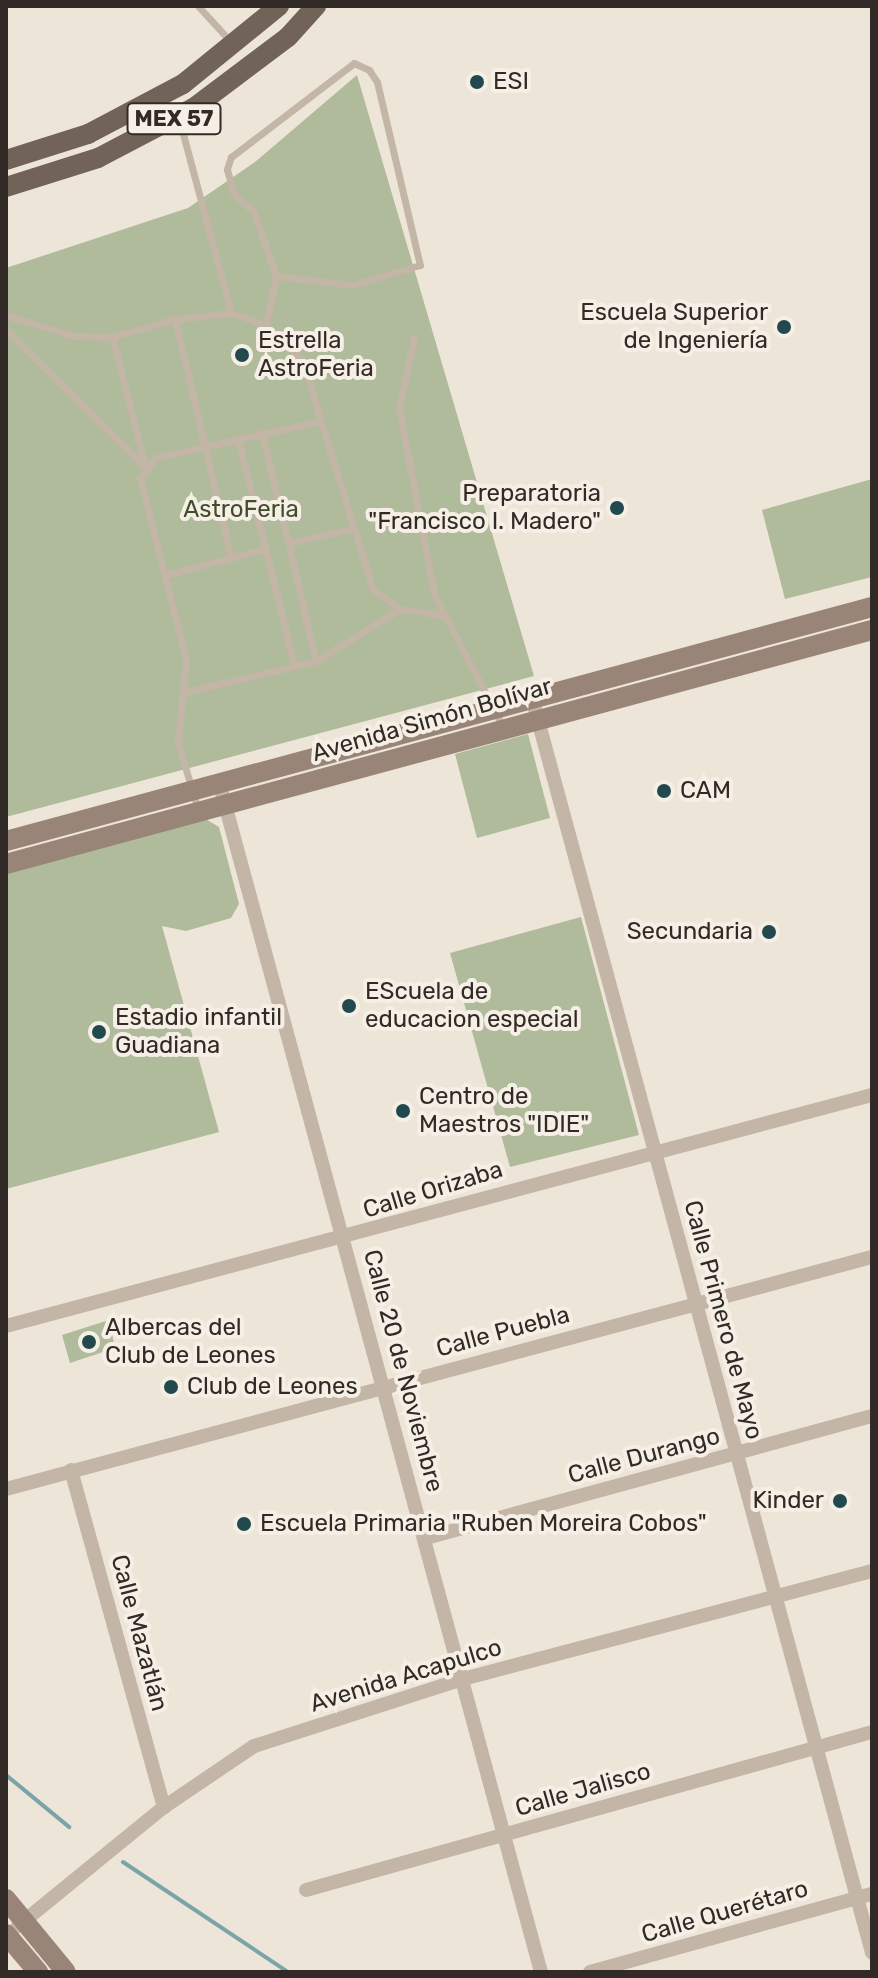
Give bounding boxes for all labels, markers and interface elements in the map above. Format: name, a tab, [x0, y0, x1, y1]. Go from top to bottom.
place label: ESI	[493, 68, 529, 96]
marker: ESI	[468, 73, 486, 91]
road number: MEX 57	[126, 101, 222, 137]
place label: Escuela Superior de Ingeniería	[580, 299, 768, 355]
marker: Escuela Superior de Ingeniería	[775, 318, 793, 336]
place label: Estrella AstroFeria	[258, 327, 374, 383]
marker: Estrella AstroFeria	[233, 346, 251, 364]
place label: Preparatoria "Francisco I. Madero"	[368, 480, 601, 536]
park label: AstroFeria	[183, 496, 299, 524]
marker: Preparatoria "Francisco I. Madero"	[608, 499, 626, 517]
street label: Avenida Simón Bolívar	[309, 672, 555, 768]
place label: CAM	[680, 777, 731, 805]
marker: CAM	[655, 782, 673, 800]
place label: Secundaria	[627, 918, 753, 946]
marker: Secundaria	[760, 923, 778, 941]
place label: EScuela de educacion especial	[365, 978, 578, 1034]
marker: EScuela de educacion especial	[340, 997, 358, 1015]
place label: Estadio infantil Guadiana	[115, 1004, 282, 1060]
marker: Estadio infantil Guadiana	[90, 1023, 108, 1041]
place label: Centro de Maestros "IDIE"	[419, 1083, 589, 1139]
marker: Centro de Maestros "IDIE"	[394, 1102, 412, 1120]
street label: Calle Orizaba	[360, 1155, 506, 1225]
street label: Calle Primero de Mayo	[677, 1197, 769, 1443]
street label: Calle 20 de Noviembre	[357, 1247, 449, 1495]
street label: Calle Puebla	[433, 1300, 573, 1364]
place label: Albercas del Club de Leones	[105, 1314, 276, 1370]
marker: Albercas del Club de Leones	[80, 1333, 98, 1351]
place label: Club de Leones	[187, 1373, 358, 1401]
marker: Club de Leones	[162, 1378, 180, 1396]
street label: Calle Durango	[565, 1422, 723, 1490]
place label: Kinder	[752, 1487, 824, 1515]
marker: Kinder	[831, 1492, 849, 1510]
place label: Escuela Primaria "Ruben Moreira Cobos"	[260, 1510, 707, 1538]
marker: Escuela Primaria "Ruben Moreira Cobos"	[235, 1515, 253, 1533]
street label: Calle Mazatlán	[104, 1552, 174, 1714]
street label: Avenida Acapulco	[306, 1633, 506, 1719]
street label: Calle Jalisco	[512, 1757, 654, 1823]
street label: Calle Querétaro	[638, 1874, 812, 1950]

